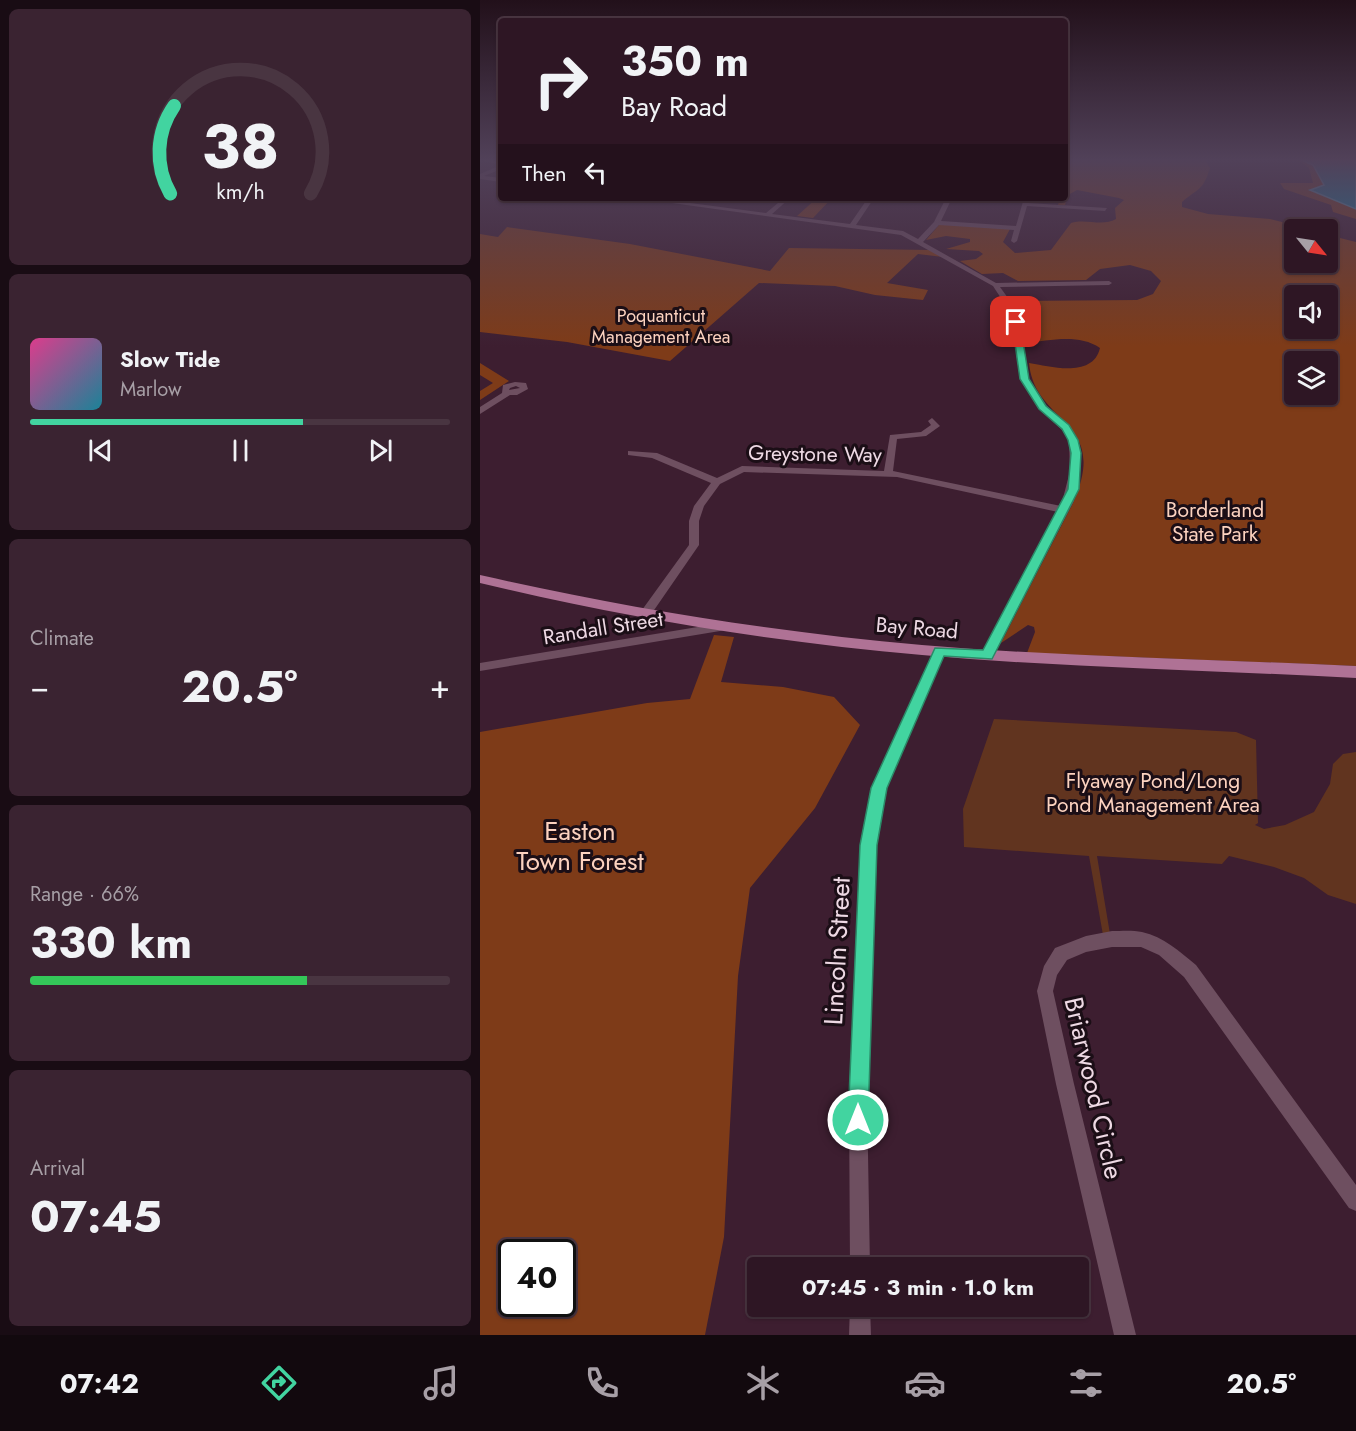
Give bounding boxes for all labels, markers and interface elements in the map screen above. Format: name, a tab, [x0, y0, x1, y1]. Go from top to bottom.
text: 350 m	[621, 31, 749, 92]
icon: right	[522, 42, 600, 120]
text: Bay Road	[621, 87, 727, 126]
text: 38	[201, 101, 279, 191]
icon: left	[579, 156, 612, 189]
text: Then	[522, 157, 567, 189]
text: km/h	[216, 176, 264, 207]
north arrow	[1284, 219, 1338, 273]
map controls	[1284, 219, 1338, 405]
button: sound	[1284, 285, 1338, 339]
pin	[990, 296, 1041, 347]
park label: Poquanticut Management Area	[591, 303, 731, 350]
icon: arrive	[999, 305, 1032, 338]
text: Slow Tide	[120, 343, 220, 375]
button: layers	[1284, 351, 1338, 405]
text: Marlow	[120, 375, 182, 404]
icon: previous	[84, 434, 117, 467]
icon: pause	[224, 434, 257, 467]
icon: next	[364, 434, 397, 467]
street label: Greystone Way	[748, 438, 883, 470]
park label: Borderland State Park	[1166, 495, 1264, 549]
street label: Randall Street	[541, 604, 665, 652]
street label: Bay Road	[875, 609, 959, 647]
text: Climate	[30, 624, 94, 653]
text: 20.5°	[181, 654, 298, 719]
text: −	[30, 663, 49, 710]
text: +	[430, 663, 450, 710]
park label: Flyaway Pond/Long Pond Management Area	[1046, 766, 1260, 820]
park label: Easton Town Forest	[516, 812, 644, 880]
street label: Lincoln Street	[814, 875, 860, 1026]
text: Range · 66%	[30, 880, 139, 909]
text: 330 km	[30, 910, 192, 975]
street label: Briarwood Circle	[1055, 993, 1133, 1183]
position arrow	[826, 1088, 890, 1152]
text: Arrival	[30, 1154, 85, 1183]
text: 07:45	[30, 1184, 162, 1249]
speed limit sign: 40	[498, 1239, 576, 1317]
text: 07:45 · 3 min · 1.0 km	[802, 1271, 1034, 1303]
icon: directions	[258, 1362, 300, 1404]
icon: music	[420, 1362, 462, 1404]
icon: phone	[581, 1362, 623, 1404]
icon: climate	[742, 1362, 784, 1404]
icon: car	[904, 1362, 946, 1404]
icon: filters	[1065, 1362, 1107, 1404]
text: 07:42	[60, 1364, 139, 1403]
text: 20.5°	[1227, 1364, 1296, 1403]

